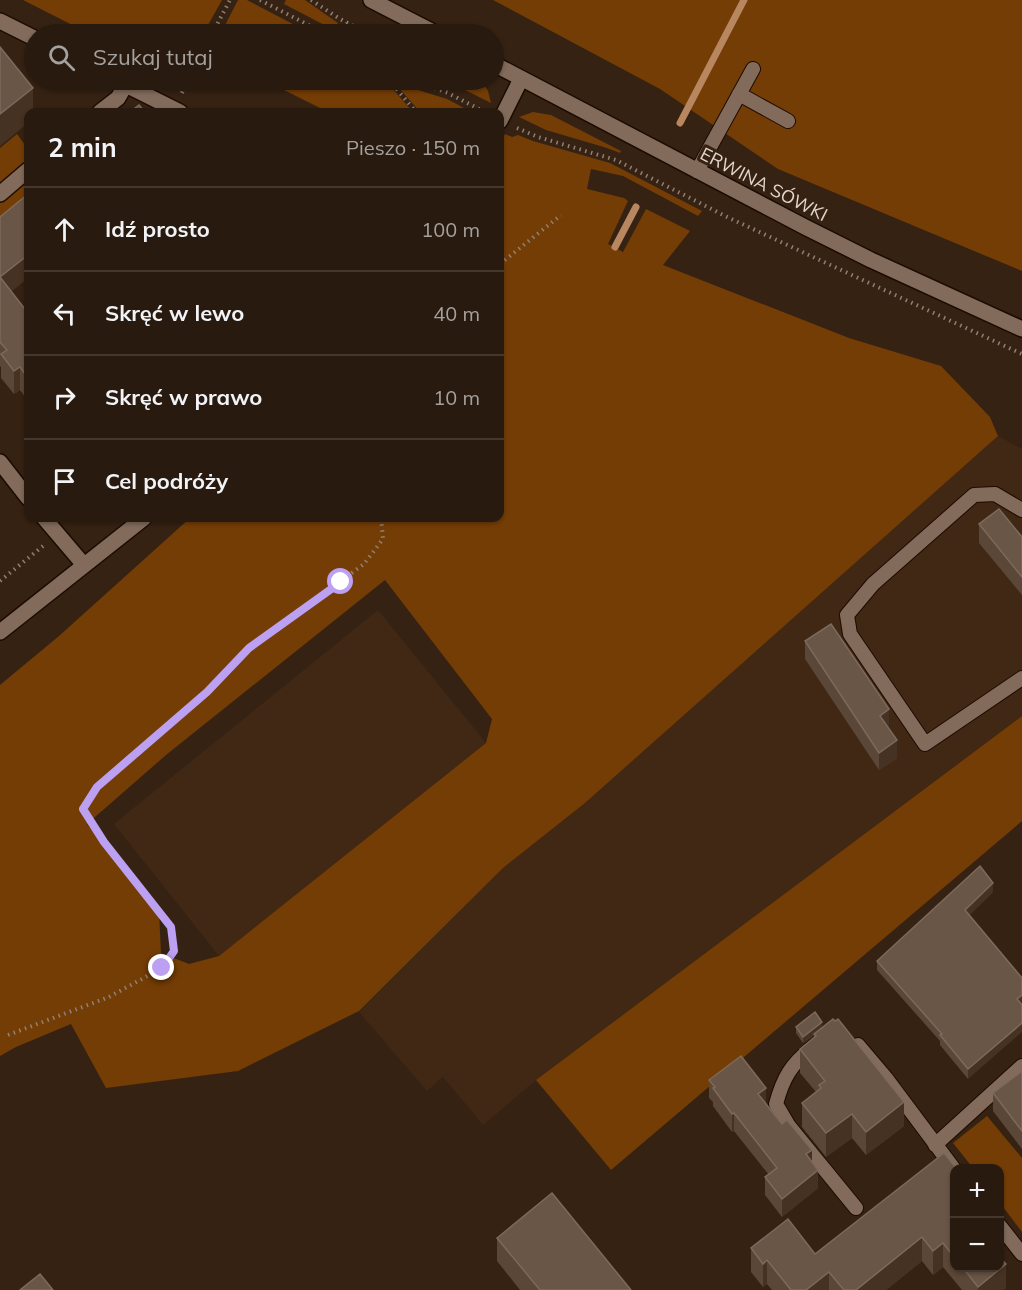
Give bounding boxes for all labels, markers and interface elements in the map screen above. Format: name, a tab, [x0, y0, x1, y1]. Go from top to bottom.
search box	[24, 24, 504, 90]
icon: search	[45, 41, 78, 74]
text: Szukaj tutaj	[93, 43, 213, 71]
text: 2 min	[48, 131, 117, 164]
text: Pieszo · 150 m	[346, 135, 480, 160]
street label: ERWINA SÓWKI	[696, 142, 832, 226]
icon: ahead	[48, 213, 81, 246]
text: Idź prosto	[105, 215, 210, 243]
text: 100 m	[421, 217, 480, 242]
icon: left	[48, 297, 81, 330]
text: Skręć w lewo	[105, 299, 244, 327]
text: 40 m	[433, 301, 480, 326]
icon: right	[48, 381, 81, 414]
text: Skręć w prawo	[105, 383, 262, 411]
text: 10 m	[433, 385, 480, 410]
icon: arrive	[48, 465, 81, 498]
text: Cel podróży	[105, 467, 228, 495]
route start	[327, 568, 353, 594]
route end	[148, 954, 174, 980]
map controls	[950, 1164, 1004, 1272]
button: +	[950, 1164, 1004, 1218]
button: −	[950, 1218, 1004, 1272]

